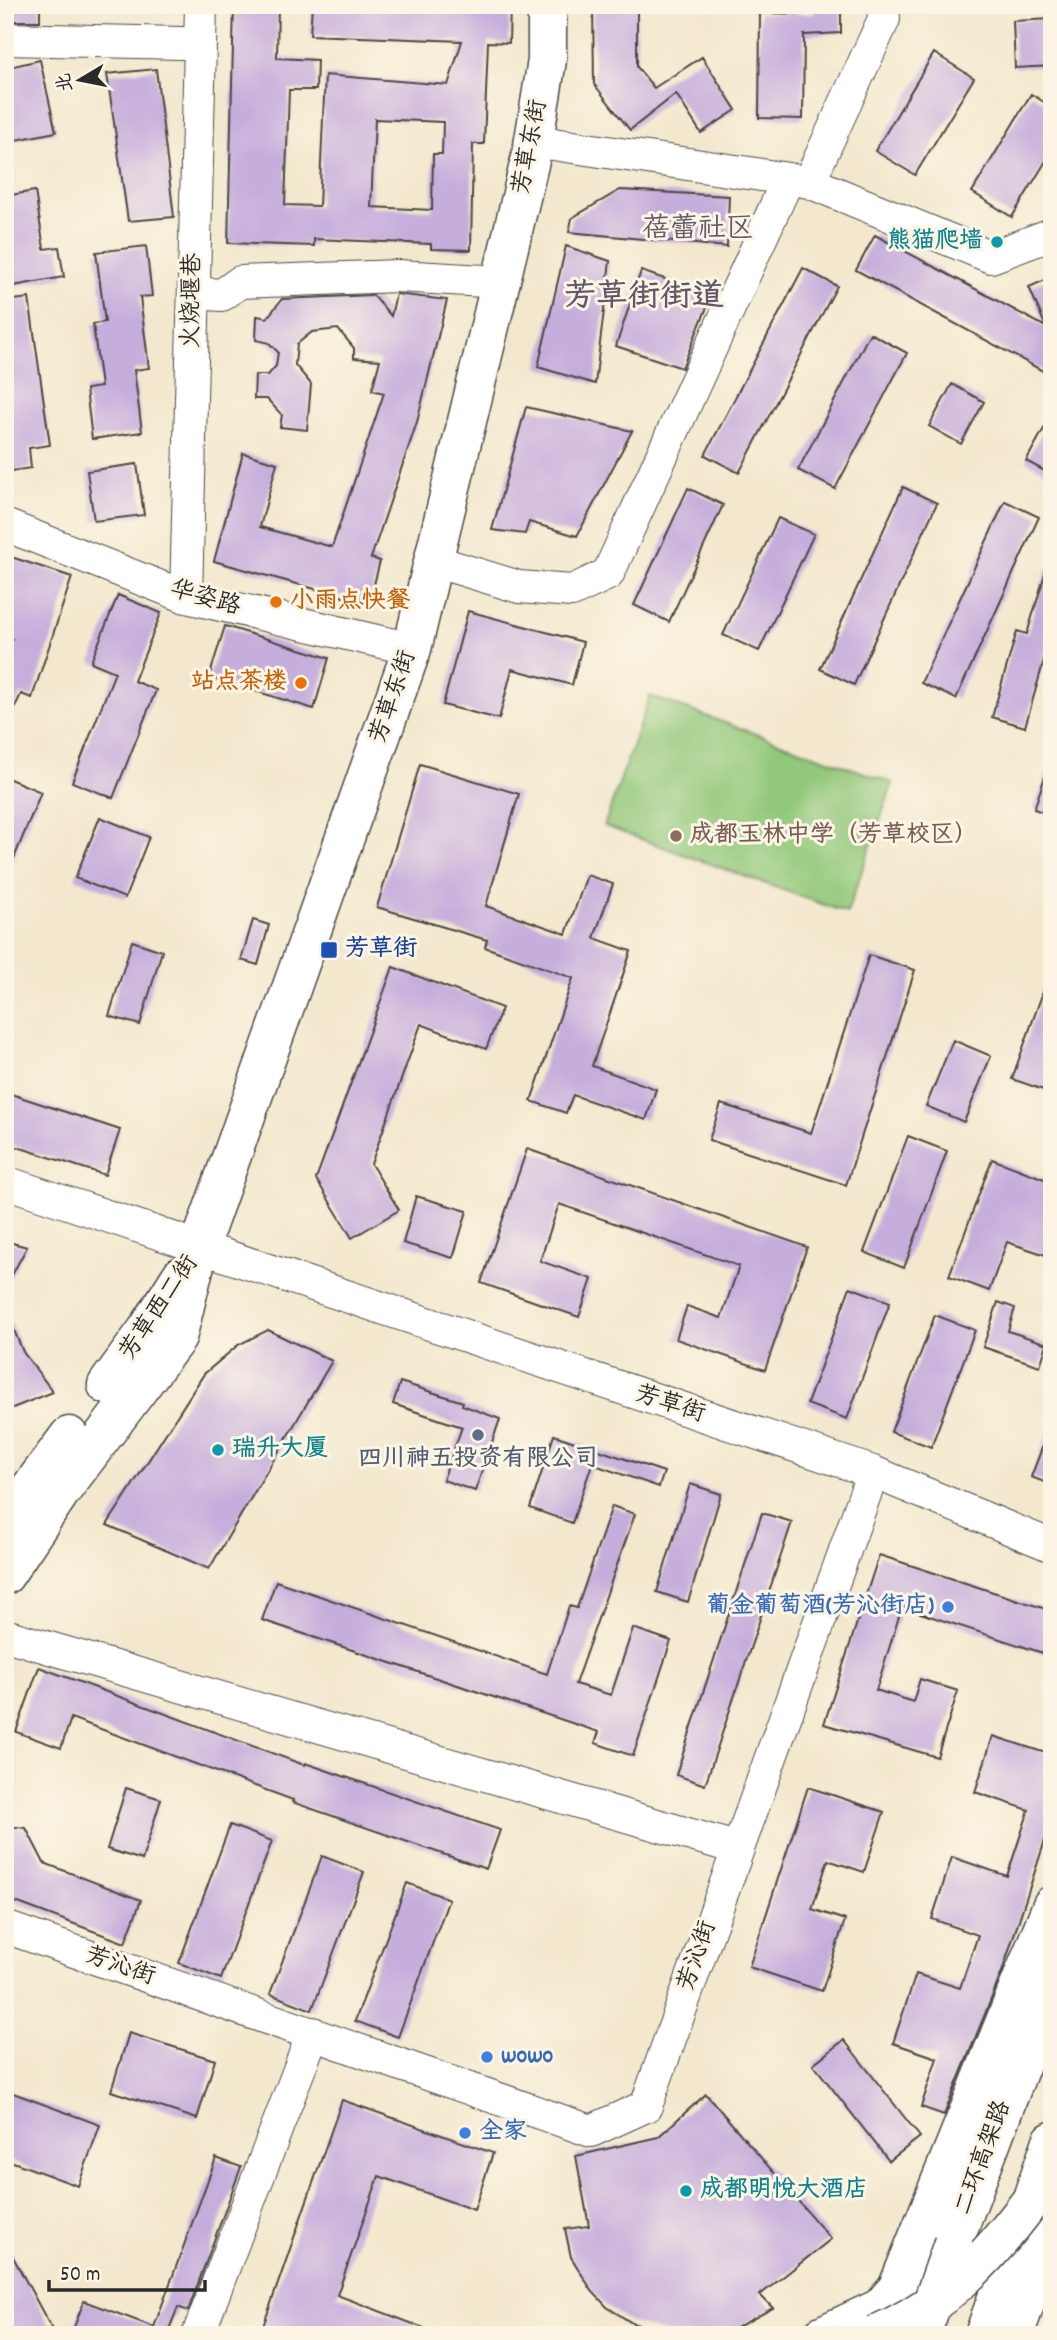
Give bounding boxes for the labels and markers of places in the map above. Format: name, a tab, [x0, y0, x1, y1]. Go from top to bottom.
place label: 熊猫爬墙	[887, 225, 983, 259]
marker: 熊猫爬墙	[989, 234, 1005, 250]
place label: 小雨点快餐	[290, 585, 410, 619]
marker: 小雨点快餐	[268, 594, 284, 610]
place label: 站点茶楼	[191, 666, 287, 700]
marker: 站点茶楼	[293, 675, 309, 691]
place label: 成都玉林中学（芳草校区）	[690, 819, 978, 853]
marker: 成都玉林中学（芳草校区）	[668, 828, 684, 844]
place label: 芳草街	[345, 933, 417, 967]
marker: 芳草街	[319, 940, 339, 960]
marker: 四川神五投资有限公司	[470, 1427, 486, 1443]
place label: 瑞升大厦	[232, 1433, 328, 1467]
marker: 瑞升大厦	[210, 1442, 226, 1458]
place label: 四川神五投资有限公司	[358, 1443, 598, 1477]
place label: 葡金葡萄酒(芳沁街店)	[706, 1590, 934, 1624]
marker: 葡金葡萄酒(芳沁街店)	[940, 1599, 956, 1615]
place label: wowo	[501, 2040, 554, 2074]
marker: wowo	[479, 2049, 495, 2065]
place label: 全家	[479, 2116, 527, 2150]
marker: 全家	[457, 2125, 473, 2141]
place label: 成都明悦大酒店	[700, 2174, 868, 2208]
marker: 成都明悦大酒店	[678, 2183, 694, 2199]

